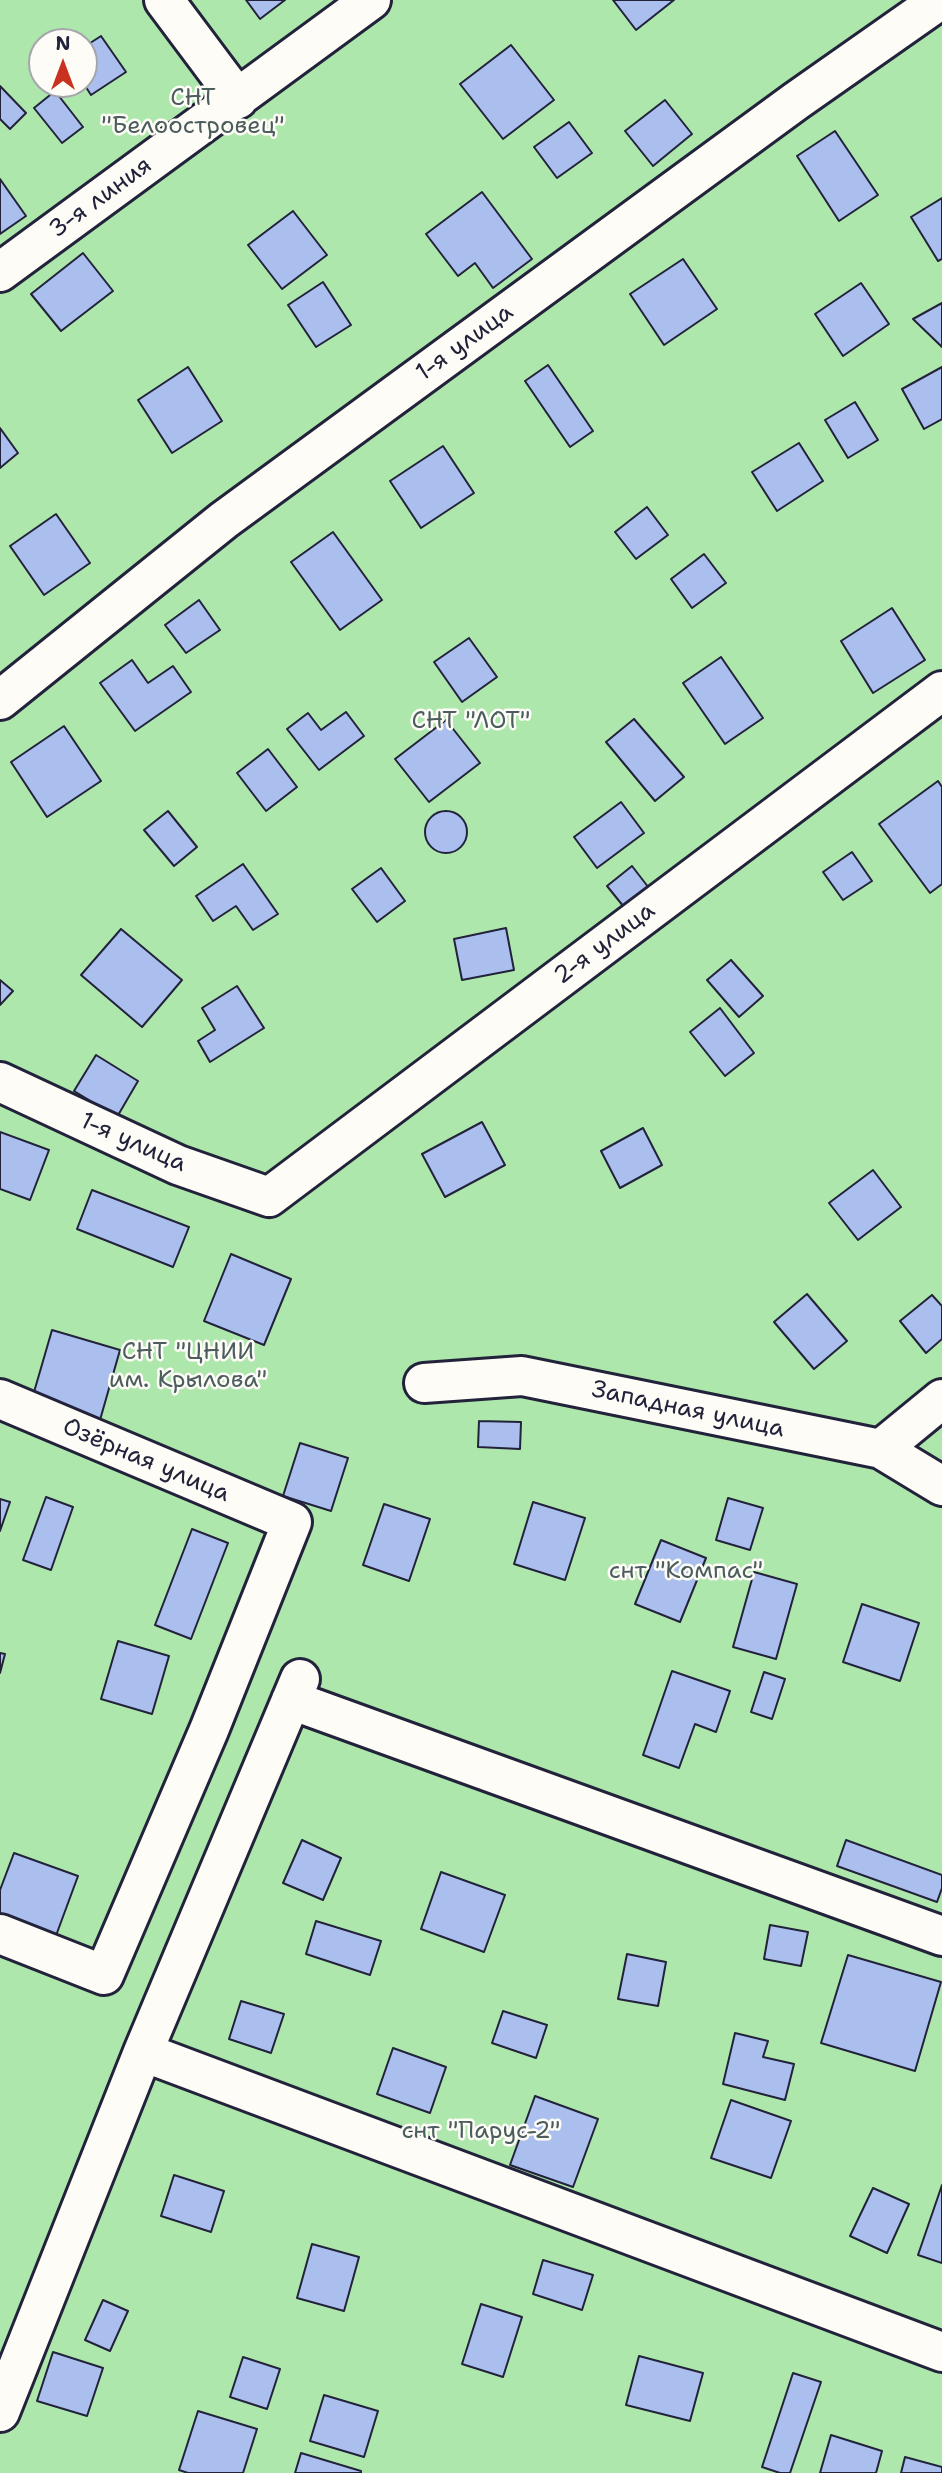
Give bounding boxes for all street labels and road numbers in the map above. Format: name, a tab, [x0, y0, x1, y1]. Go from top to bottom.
street label: 3-я линия	[44, 151, 158, 245]
street label: 1-я улица	[411, 298, 519, 388]
street label: 2-я улица	[549, 897, 661, 991]
street label: 1-я улица	[76, 1107, 190, 1179]
street label: Западная улица	[589, 1376, 787, 1444]
street label: Озёрная улица	[58, 1413, 234, 1509]

